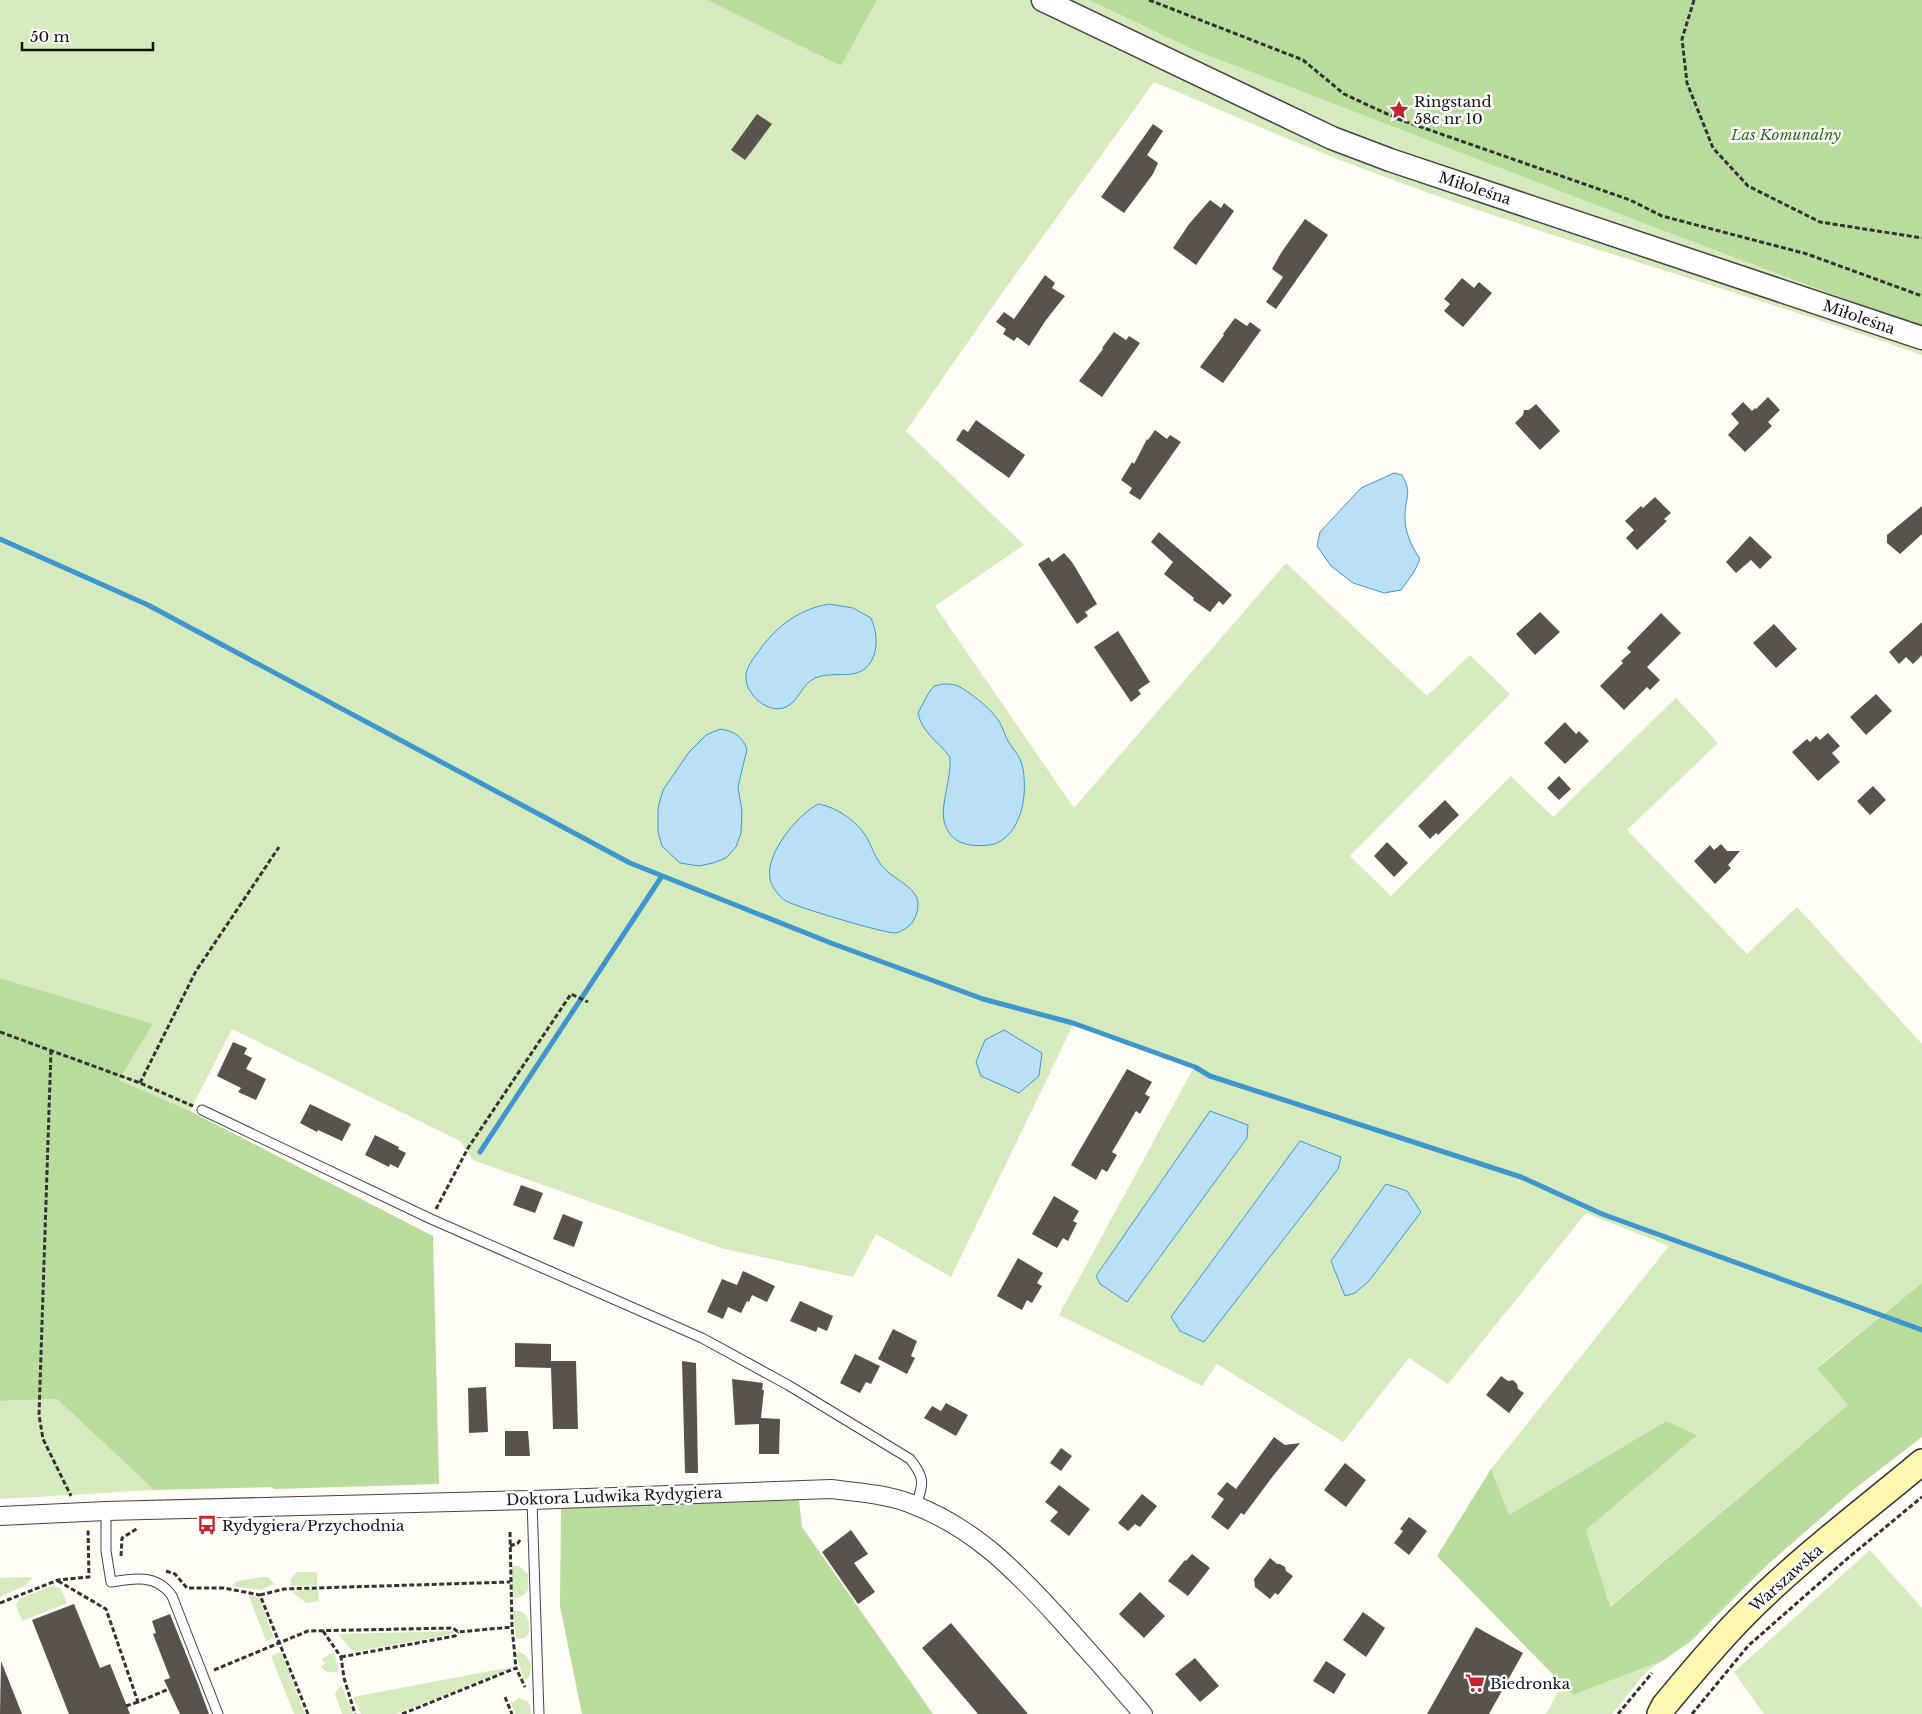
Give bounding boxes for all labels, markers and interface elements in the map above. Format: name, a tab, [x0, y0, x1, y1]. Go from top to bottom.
scale bar	[22, 20, 154, 52]
text: 50 m	[30, 27, 70, 46]
place label: Ringstand 58c nr 10	[1414, 92, 1492, 128]
place icon: Ringstand 58c nr 10	[1388, 99, 1410, 121]
park label: Las Komunalny	[1730, 125, 1841, 144]
street label: Miłoleśna	[1436, 167, 1514, 209]
street label: Miłoleśna	[1820, 296, 1898, 338]
street label: Doktora Ludwika Rydygiera	[506, 1483, 723, 1509]
bus stop icon: Rydygiera/Przychodnia	[196, 1514, 218, 1536]
place label: Rydygiera/Przychodnia	[222, 1516, 405, 1535]
street label: Warszawska	[1745, 1540, 1827, 1616]
supermarket icon: Biedronka	[1464, 1672, 1486, 1694]
place label: Biedronka	[1490, 1674, 1571, 1693]

